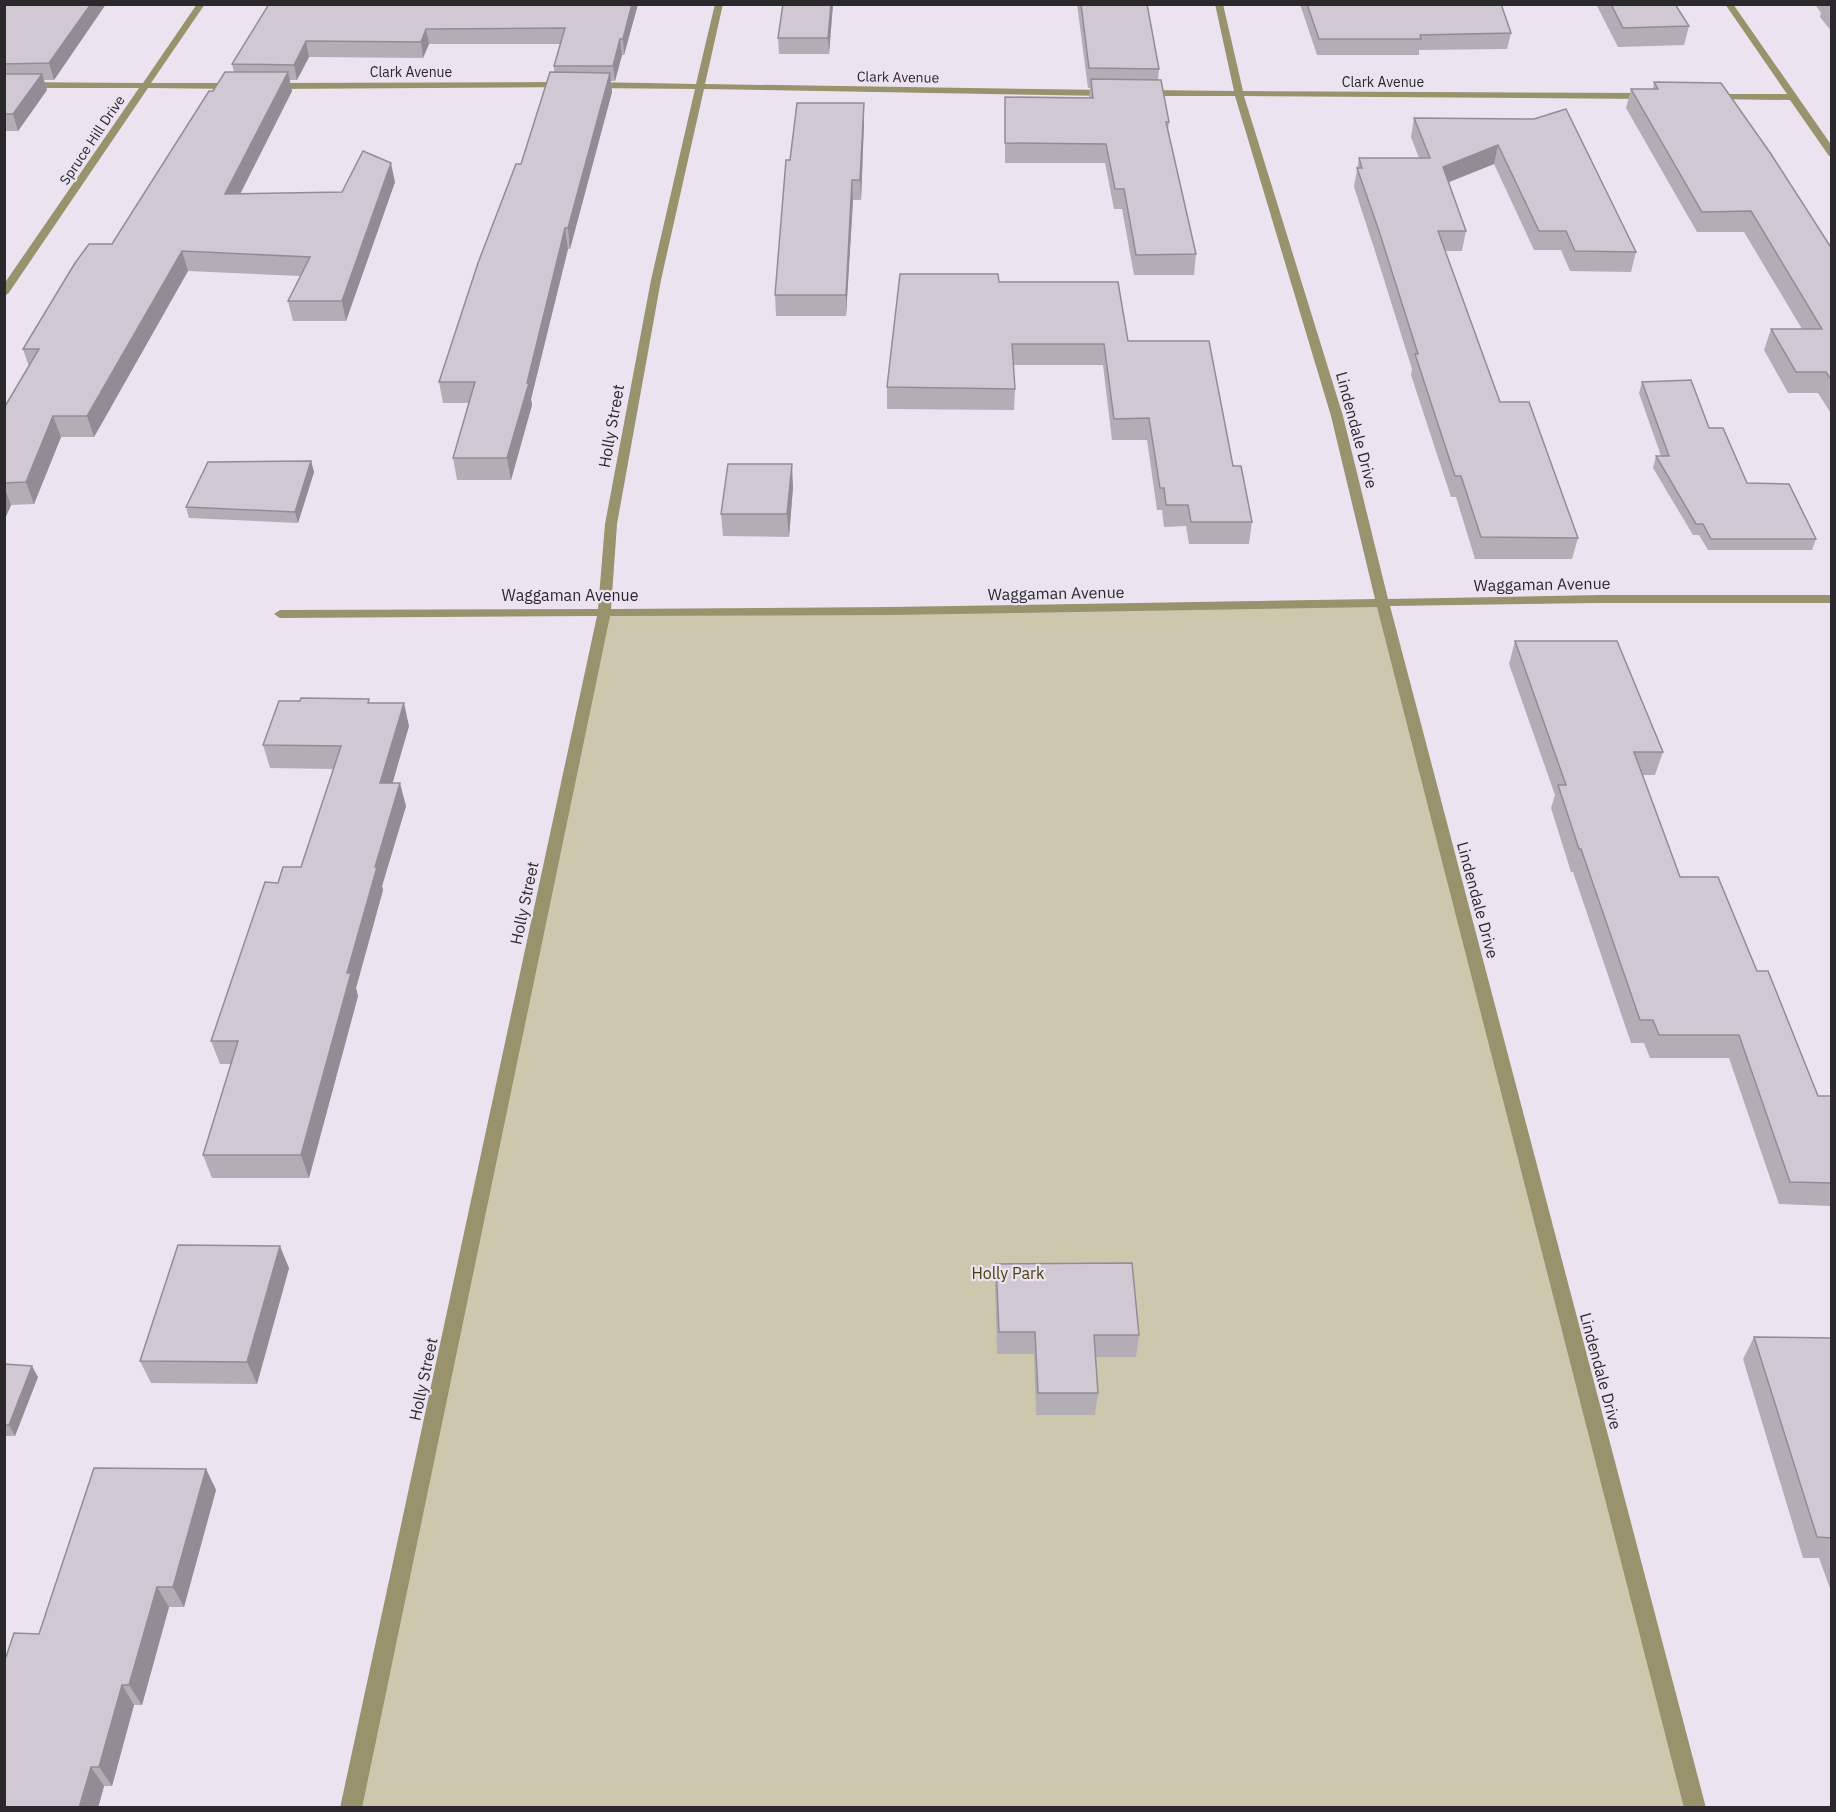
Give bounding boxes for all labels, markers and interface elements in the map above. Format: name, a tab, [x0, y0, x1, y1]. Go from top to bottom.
street label: Clark Avenue	[370, 63, 453, 81]
street label: Clark Avenue	[857, 67, 940, 87]
street label: Clark Avenue	[1342, 73, 1425, 91]
street label: Spruce Hill Drive	[55, 92, 129, 188]
street label: Lindendale Drive	[1332, 369, 1382, 491]
street label: Holly Street	[594, 383, 628, 469]
street label: Waggaman Avenue	[1473, 573, 1611, 595]
street label: Waggaman Avenue	[987, 582, 1125, 604]
street label: Waggaman Avenue	[502, 585, 639, 605]
street label: Lindendale Drive	[1453, 839, 1503, 961]
street label: Holly Street	[505, 860, 543, 946]
park label: Holly Park	[972, 1263, 1045, 1283]
street label: Lindendale Drive	[1576, 1310, 1626, 1432]
street label: Holly Street	[404, 1336, 442, 1422]

